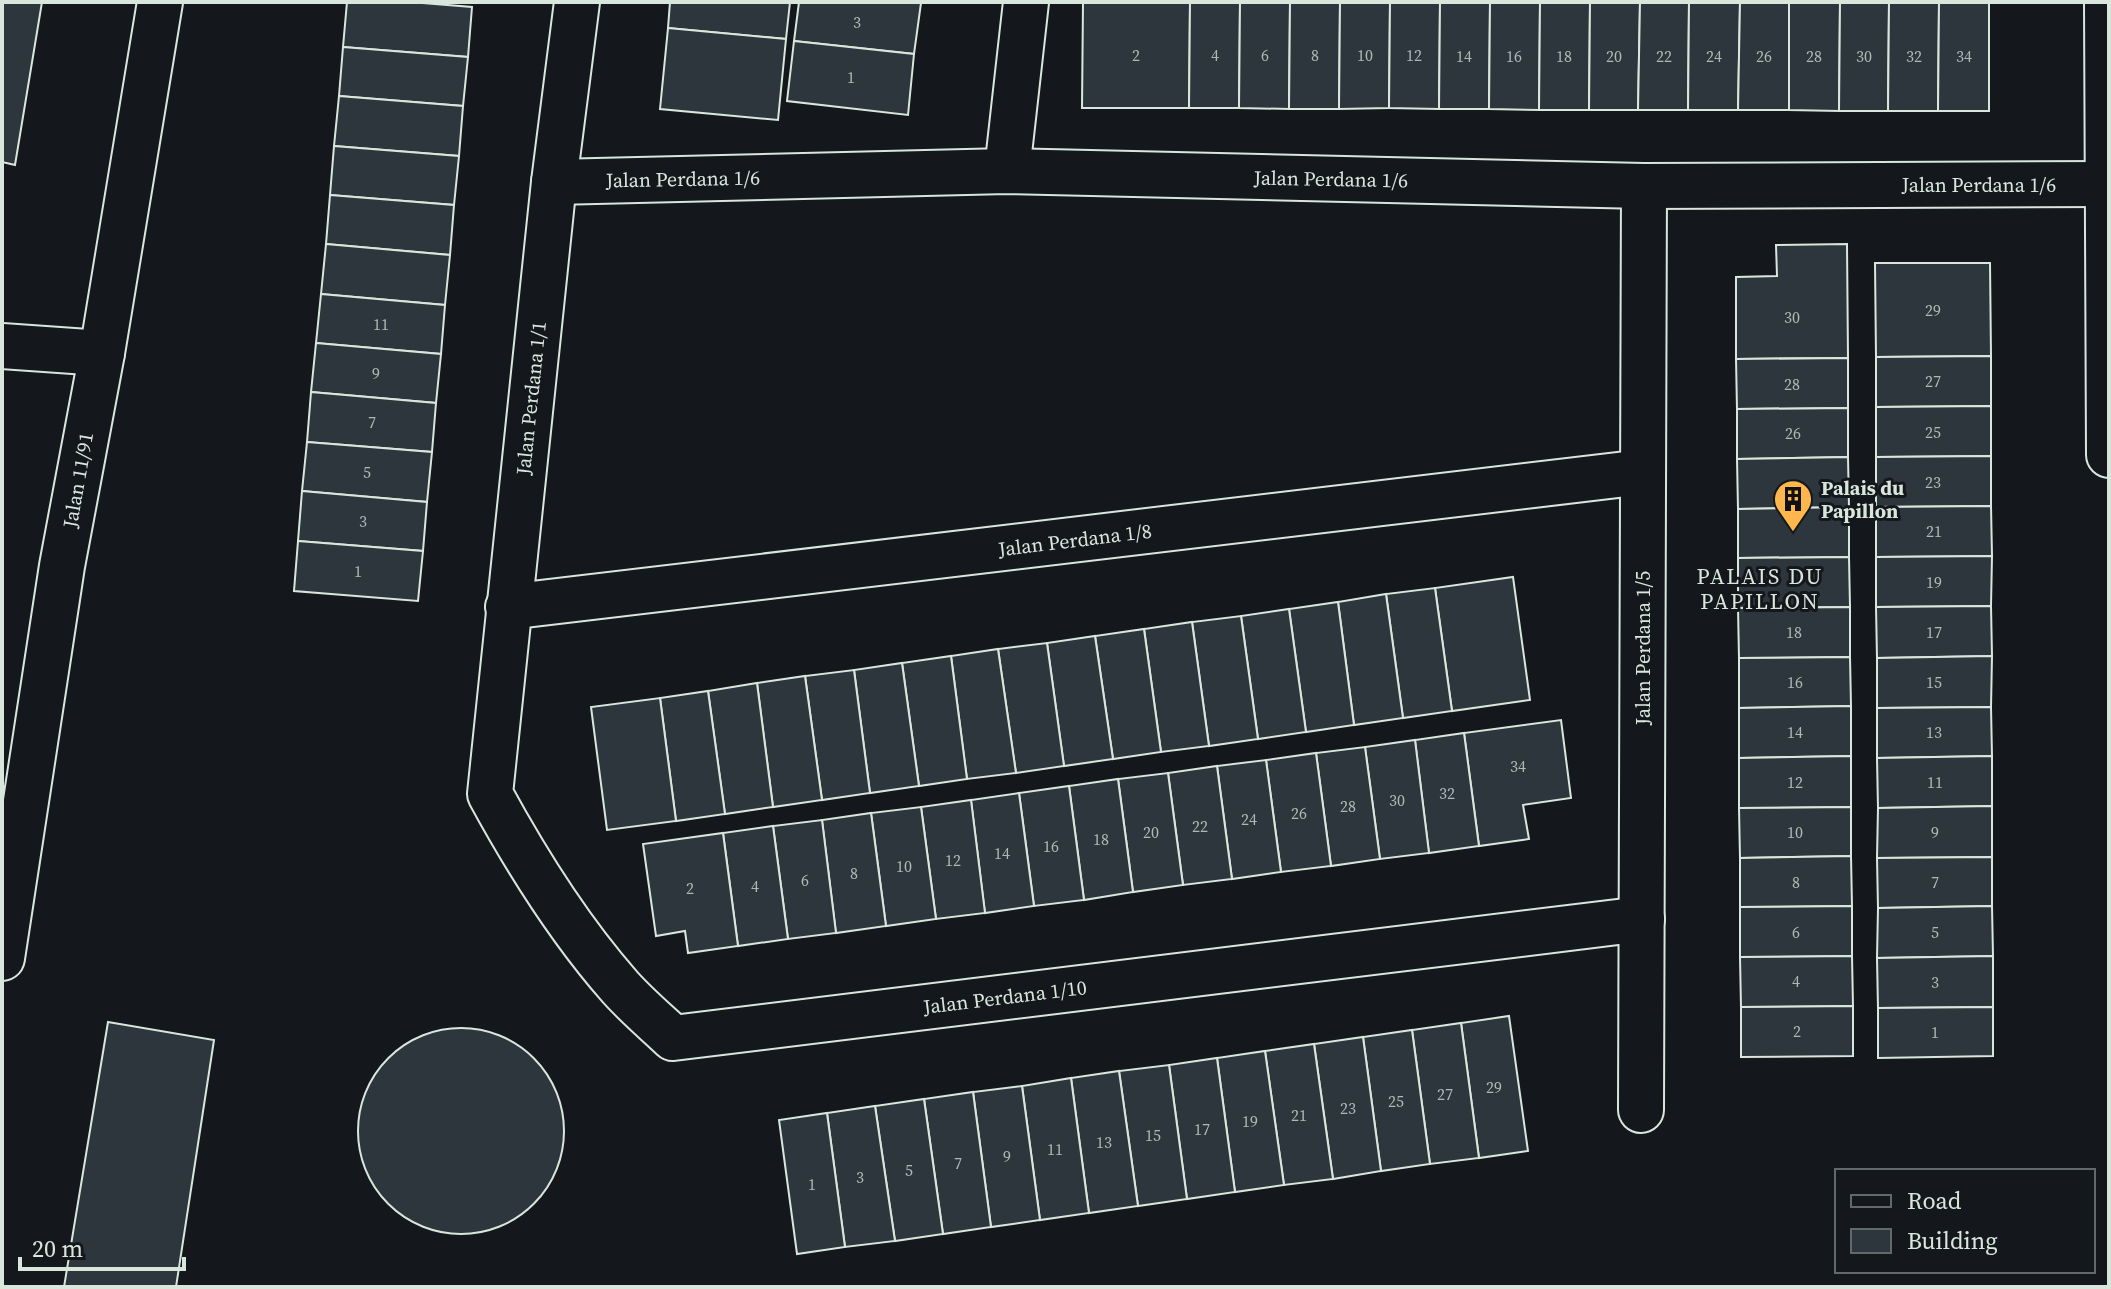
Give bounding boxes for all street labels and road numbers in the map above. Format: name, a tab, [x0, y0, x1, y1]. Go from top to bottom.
street label: Jalan Perdana 1/6	[605, 164, 760, 194]
street label: Jalan Perdana 1/6	[1253, 164, 1408, 194]
street label: Jalan Perdana 1/6	[1901, 171, 2056, 199]
street label: Jalan Perdana 1/1	[509, 320, 553, 477]
street label: Jalan 11/91	[56, 430, 100, 531]
street label: Jalan Perdana 1/8	[996, 517, 1153, 563]
street label: Jalan Perdana 1/5	[1629, 571, 1657, 726]
street label: Jalan Perdana 1/10	[921, 973, 1088, 1021]

